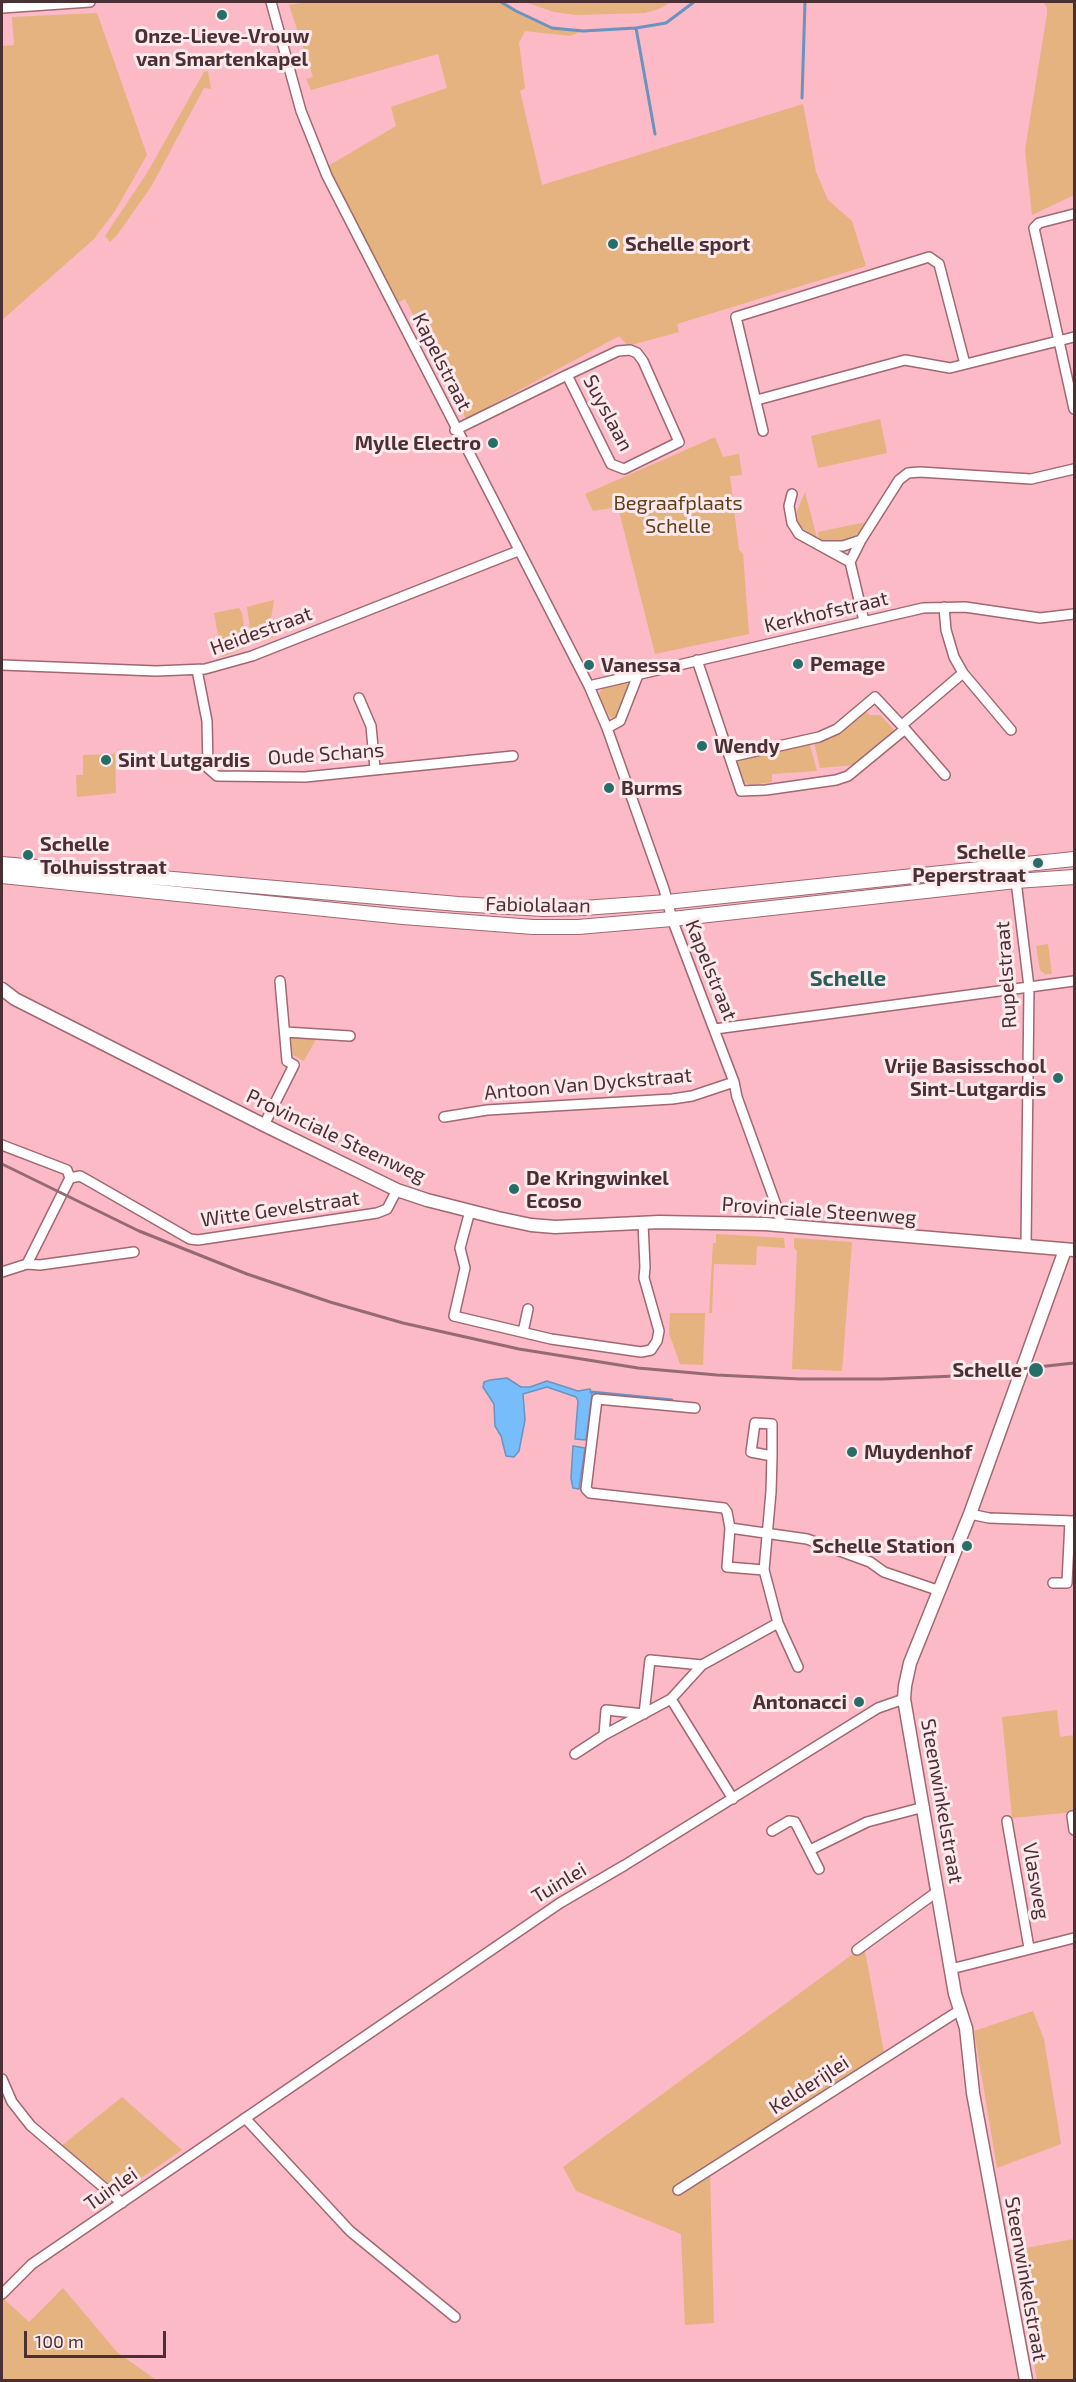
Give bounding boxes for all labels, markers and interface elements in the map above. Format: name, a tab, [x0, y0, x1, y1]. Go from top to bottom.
marker: Onze-Lieve-Vrouw van Smartenkapel	[215, 8, 229, 22]
place label: Onze-Lieve-Vrouw van Smartenkapel	[135, 24, 309, 71]
place label: Schelle sport	[625, 232, 750, 256]
marker: Schelle sport	[606, 237, 620, 251]
street label: Kapelstraat	[407, 309, 477, 415]
street label: Suyslaan	[578, 371, 638, 455]
place label: Mylle Electro	[355, 431, 481, 455]
marker: Mylle Electro	[486, 436, 500, 450]
park label: Begraafplaats Schelle	[613, 491, 743, 538]
street label: Kerkhofstraat	[762, 586, 890, 638]
street label: Heidestraat	[207, 601, 315, 661]
place label: Pemage	[810, 652, 885, 676]
place label: Vanessa	[601, 653, 681, 677]
marker: Pemage	[791, 657, 805, 671]
marker: Vanessa	[582, 658, 596, 672]
place label: Wendy	[714, 734, 780, 758]
street label: Oude Schans	[267, 738, 385, 770]
marker: Wendy	[695, 739, 709, 753]
place label: Sint Lutgardis	[118, 748, 250, 772]
marker: Sint Lutgardis	[99, 753, 113, 767]
place label: Burms	[621, 776, 682, 800]
marker: Burms	[602, 781, 616, 795]
place label: Schelle Tolhuisstraat	[40, 832, 167, 879]
place label: Schelle Peperstraat	[912, 840, 1026, 887]
marker: Schelle Tolhuisstraat	[21, 848, 35, 862]
marker: Schelle Peperstraat	[1031, 856, 1045, 870]
street label: Fabiolalaan	[485, 892, 591, 918]
street label: Kapelstraat	[680, 916, 742, 1024]
street label: Rupelstraat	[990, 921, 1022, 1029]
district label: Schelle	[810, 966, 886, 992]
place label: Vrije Basisschool Sint-Lutgardis	[885, 1054, 1046, 1101]
street label: Antoon Van Dyckstraat	[483, 1063, 693, 1105]
marker: Vrije Basisschool Sint-Lutgardis	[1051, 1071, 1065, 1085]
street label: Provinciale Steenweg	[243, 1084, 429, 1188]
place label: De Kringwinkel Ecoso	[526, 1166, 669, 1213]
marker: De Kringwinkel Ecoso	[507, 1182, 521, 1196]
street label: Witte Gevelstraat	[199, 1186, 361, 1232]
street label: Provinciale Steenweg	[721, 1192, 917, 1230]
place label: Schelle	[952, 1358, 1022, 1382]
marker: Schelle	[1027, 1361, 1045, 1379]
place label: Muydenhof	[864, 1440, 972, 1464]
marker: Muydenhof	[845, 1445, 859, 1459]
place label: Schelle Station	[812, 1534, 955, 1558]
marker: Schelle Station	[960, 1539, 974, 1553]
place label: Antonacci	[753, 1690, 847, 1714]
marker: Antonacci	[852, 1695, 866, 1709]
street label: Steenwinkelstraat	[916, 1717, 968, 1885]
street label: Vlasweg	[1017, 1841, 1055, 1921]
street label: Tuinlei	[527, 1857, 591, 1909]
street label: Kelderijlei	[765, 2050, 853, 2120]
street label: Tuinlei	[80, 2162, 142, 2216]
street label: Steenwinkelstraat	[1000, 2195, 1052, 2363]
scale bar	[27, 2319, 170, 2357]
text: 100 m	[35, 2330, 84, 2352]

